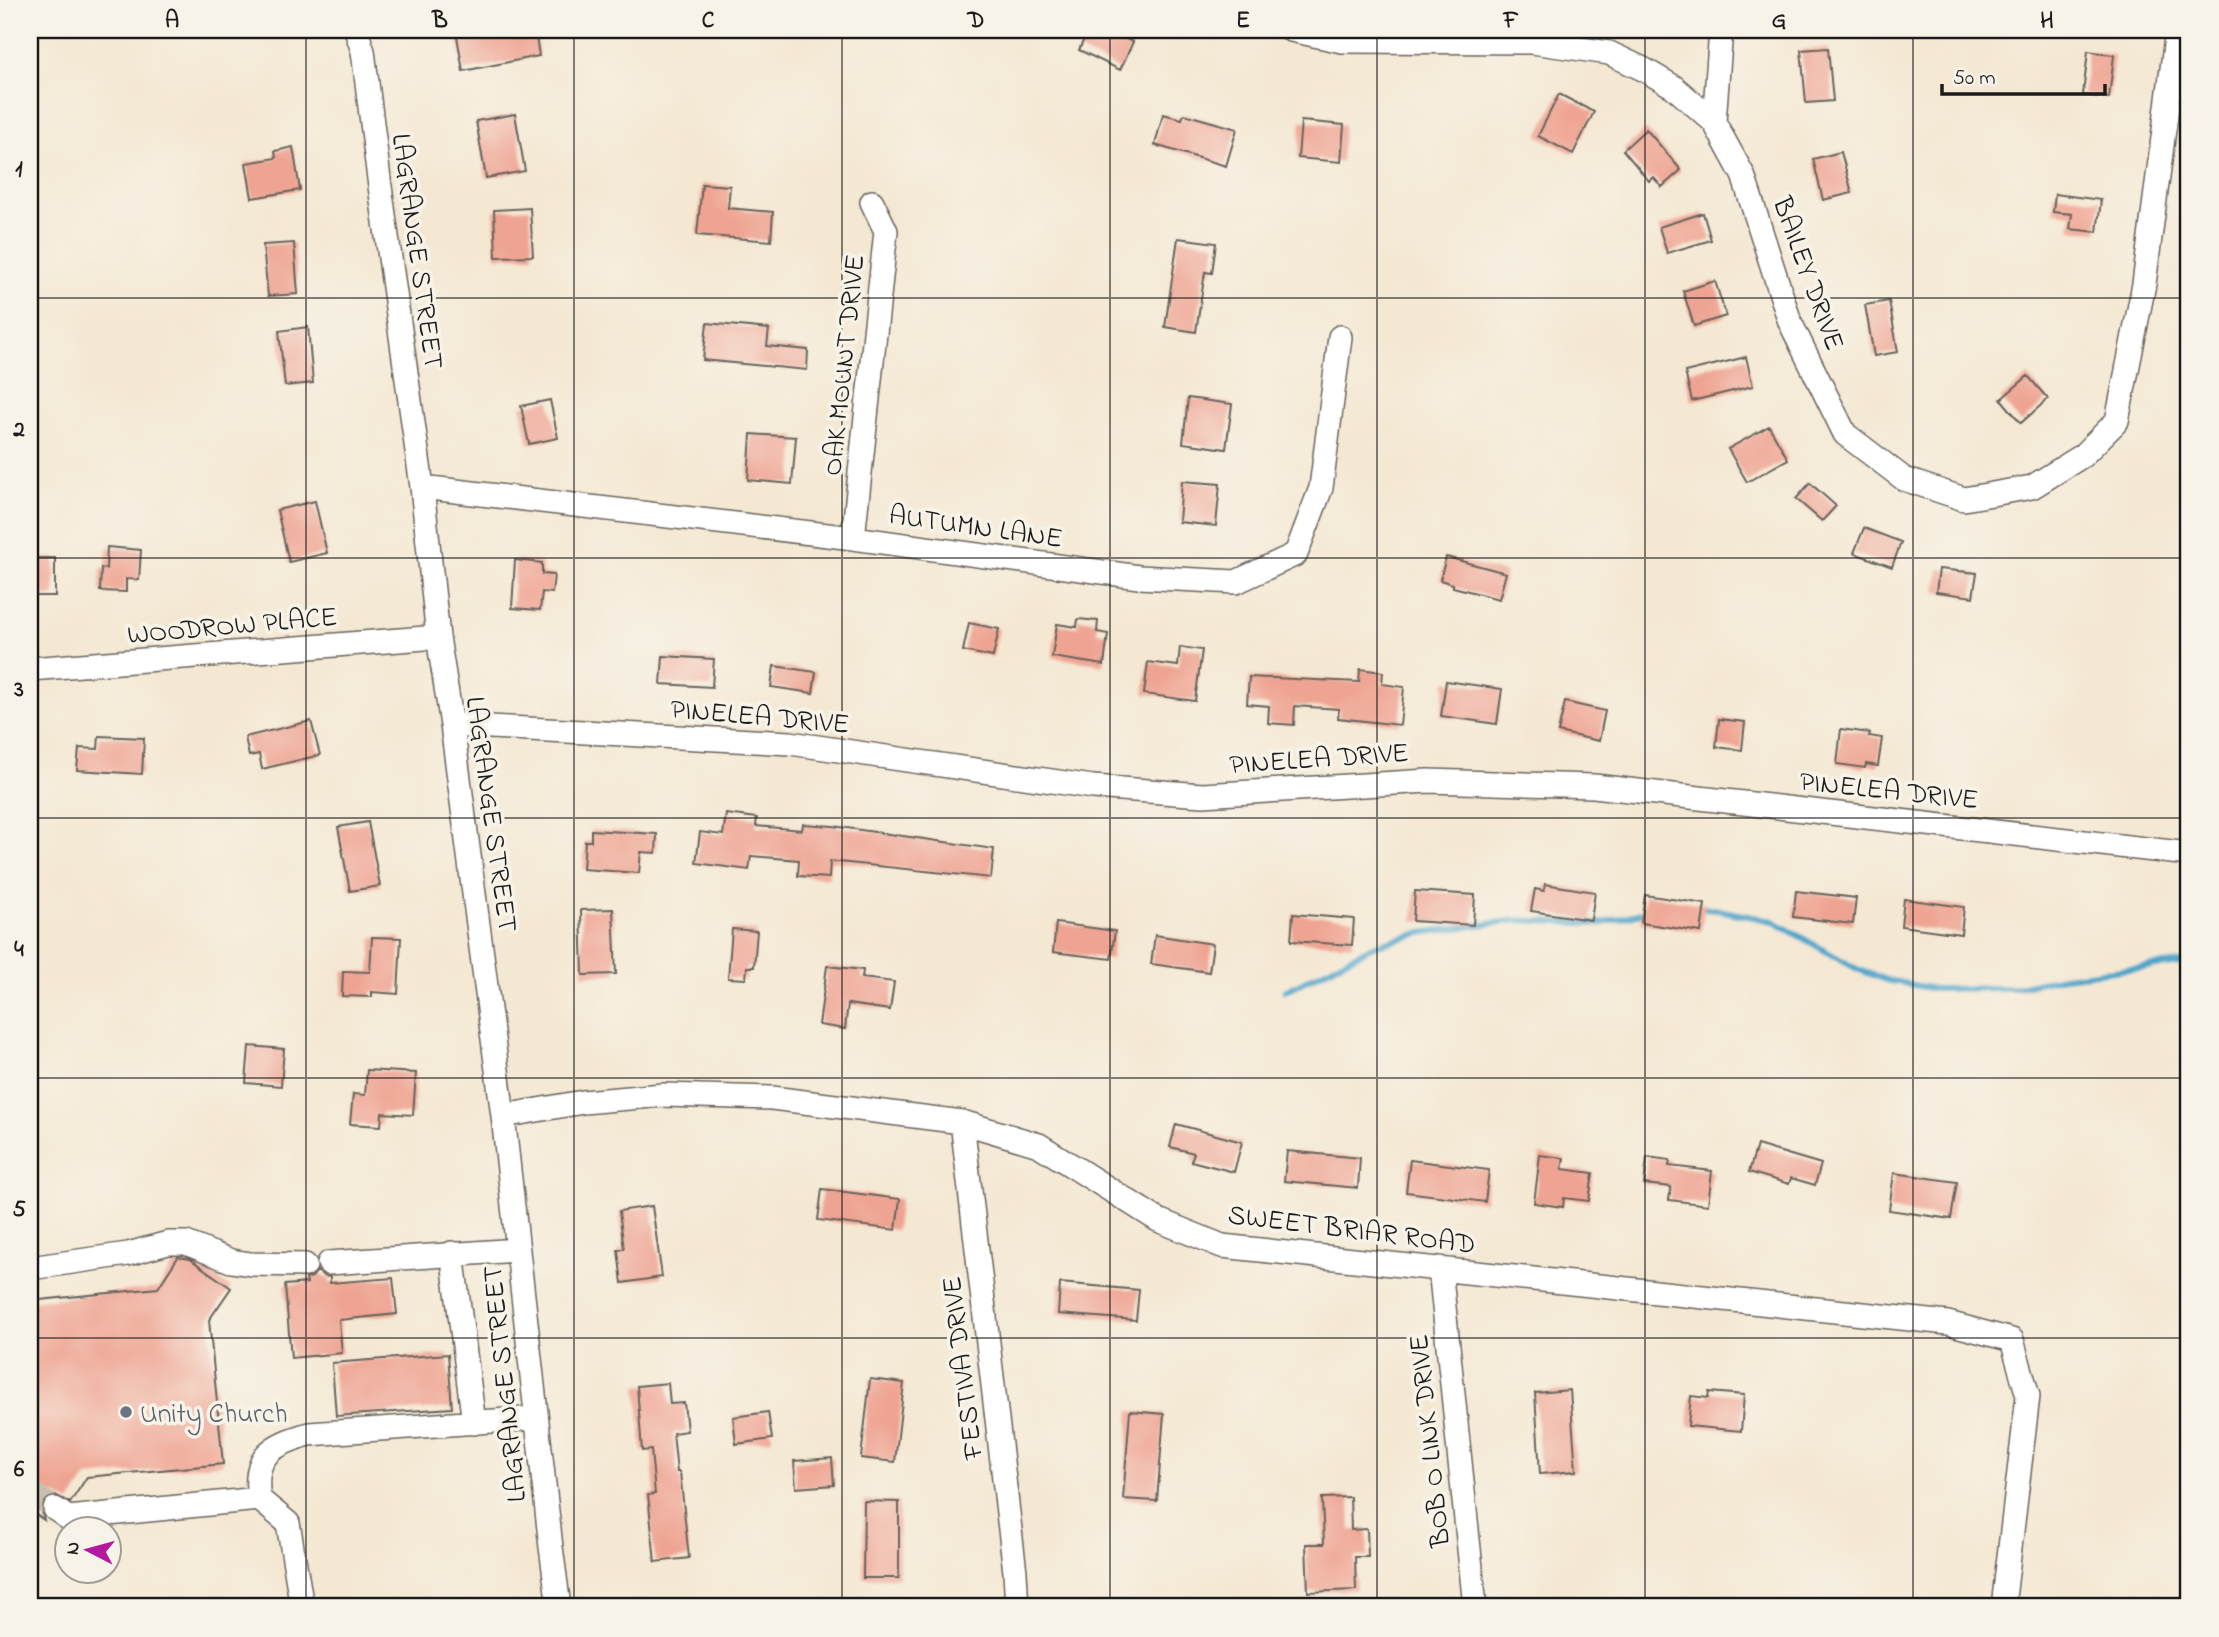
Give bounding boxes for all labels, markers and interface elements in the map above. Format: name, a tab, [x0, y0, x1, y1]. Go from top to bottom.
text: A	[165, 5, 179, 38]
text: B	[431, 5, 448, 38]
text: C	[702, 5, 715, 38]
text: D	[967, 5, 984, 38]
text: E	[1236, 5, 1250, 38]
text: F	[1503, 5, 1519, 38]
text: G	[1772, 5, 1786, 38]
text: H	[2040, 5, 2054, 38]
scale bar	[1942, 52, 2105, 96]
text: 50 m	[1953, 64, 1996, 94]
street label: LAGRANGE STREET	[379, 131, 452, 372]
text: 1	[15, 154, 23, 187]
street label: BAILEY DRIVE	[1760, 191, 1853, 357]
street label: OAK MOUNT DRIVE	[813, 253, 877, 478]
text: 2	[12, 414, 25, 447]
street label: AUTUMN LANE	[886, 496, 1065, 561]
street label: WOODROW PLACE	[126, 598, 339, 657]
text: 3	[13, 674, 24, 707]
street label: PINELEA DRIVE	[668, 690, 851, 747]
street label: LAGRANGE STREET	[453, 694, 526, 935]
street label: PINELEA DRIVE	[1228, 734, 1410, 787]
street label: PINELEA DRIVE	[1797, 763, 1980, 822]
text: 4	[14, 934, 24, 967]
text: 5	[12, 1194, 26, 1227]
street label: SWEET BRIAR ROAD	[1225, 1196, 1478, 1267]
street label: LAGRANGE STREET	[474, 1263, 539, 1504]
street label: FESTIVA DRIVE	[933, 1274, 996, 1462]
street label: BOB O LINK DRIVE	[1400, 1332, 1463, 1550]
place label: Unity Church	[140, 1395, 288, 1436]
marker: Unity Church	[118, 1404, 134, 1420]
text: 6	[14, 1454, 25, 1487]
north arrow	[52, 1514, 122, 1584]
text: N	[59, 1541, 88, 1556]

